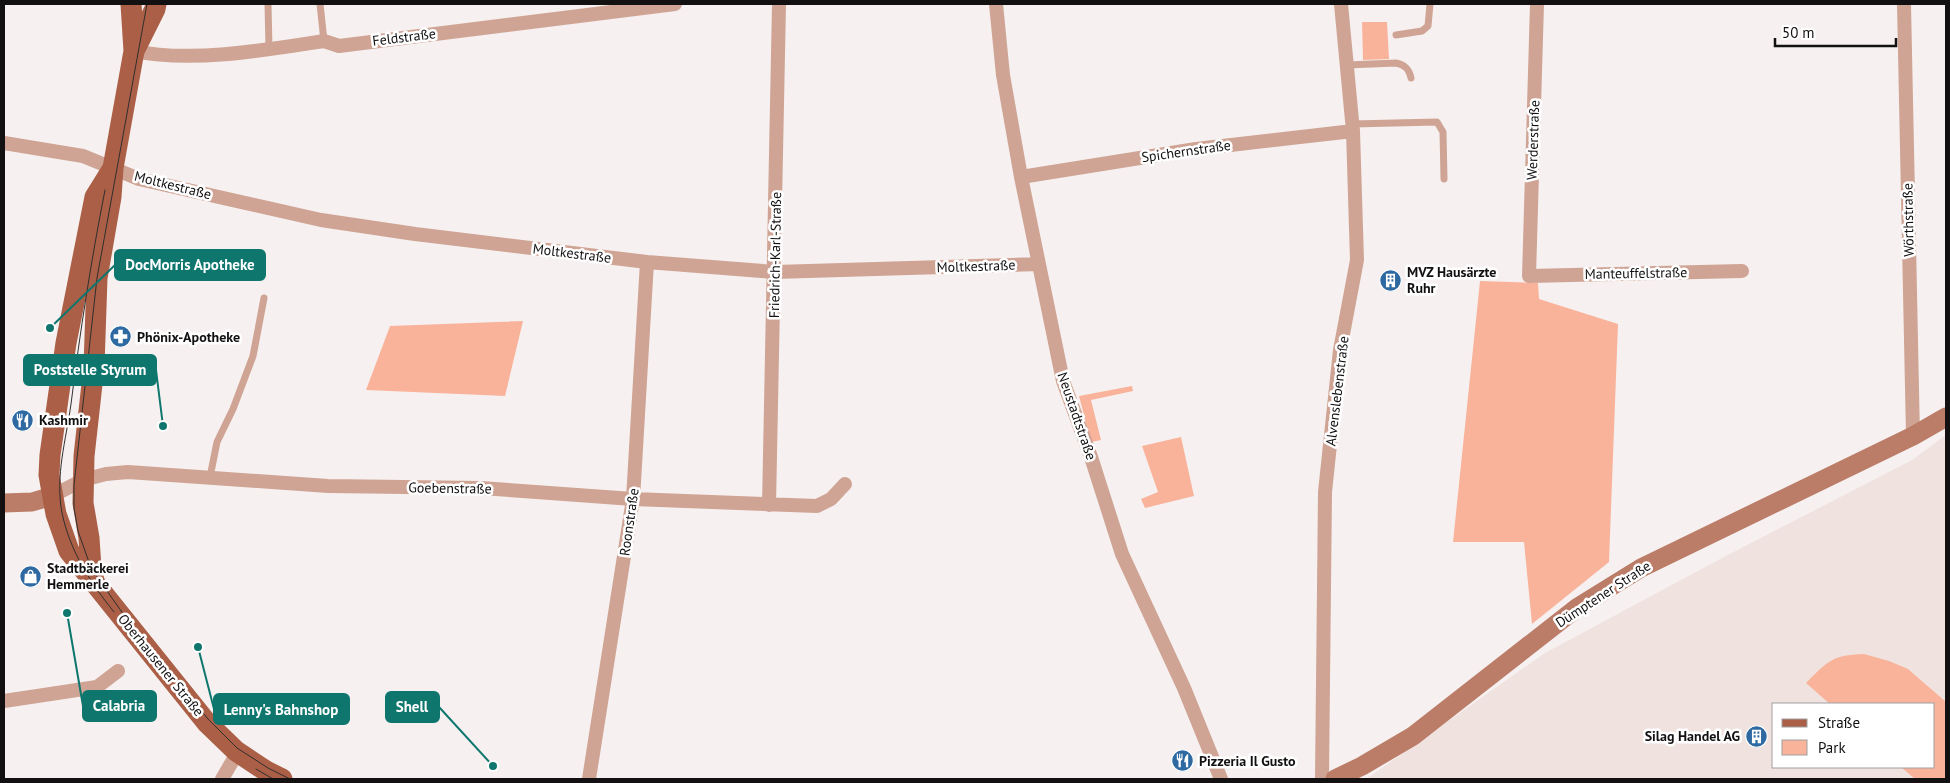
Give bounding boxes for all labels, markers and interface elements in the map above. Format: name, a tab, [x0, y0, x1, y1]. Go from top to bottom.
scale bar	[1775, 15, 1896, 47]
text: 50 m	[1782, 23, 1815, 42]
street label: Feldstraße	[371, 24, 437, 50]
street label: Werderstraße	[1523, 100, 1543, 180]
street label: Spichernstraße	[1140, 136, 1232, 166]
street label: Moltkestraße	[133, 167, 213, 203]
street label: Wörthstraße	[1898, 183, 1918, 257]
street label: Friedrich-Karl-Straße	[765, 192, 785, 318]
street label: Moltkestraße	[532, 239, 612, 267]
callout: DocMorris Apotheke	[115, 250, 265, 280]
text: DocMorris Apotheke	[125, 255, 255, 274]
street label: Moltkestraße	[936, 256, 1016, 276]
place label: MVZ Hausärzte Ruhr	[1407, 263, 1496, 297]
street label: Manteuffelstraße	[1585, 263, 1687, 283]
building icon: MVZ Hausärzte Ruhr	[1379, 268, 1403, 292]
pharmacy icon: Phönix-Apotheke	[109, 325, 133, 349]
place label: Phönix-Apotheke	[137, 328, 240, 346]
street label: Alvenslebenstraße	[1321, 335, 1353, 447]
callout: Poststelle Styrum	[24, 355, 156, 385]
text: Poststelle Styrum	[34, 360, 146, 379]
street label: Neustadtstraße	[1054, 370, 1100, 462]
restaurant icon: Kashmir	[11, 408, 35, 432]
place label: Kashmir	[39, 411, 88, 429]
street label: Goebenstraße	[408, 478, 492, 498]
street label: Roonstraße	[615, 487, 643, 557]
street label: Dümptener Straße	[1552, 557, 1654, 631]
place label: Stadtbäckerei Hemmerle	[47, 559, 129, 593]
shop icon: Stadtbäckerei Hemmerle	[19, 564, 43, 588]
street label: Oberhausener Straße	[114, 610, 208, 720]
callout: Calabria	[83, 691, 156, 721]
callout: Shell	[386, 692, 439, 722]
callout: Lenny's Bahnshop	[214, 694, 349, 724]
text: Calabria	[93, 696, 145, 715]
text: Shell	[396, 697, 429, 716]
text: Lenny's Bahnshop	[224, 700, 338, 719]
legend	[1772, 703, 1935, 768]
text: Straße	[1818, 713, 1860, 732]
building icon: Silag Handel AG	[1744, 724, 1768, 748]
place label: Silag Handel AG	[1645, 727, 1740, 745]
text: Park	[1818, 738, 1846, 757]
restaurant icon: Pizzeria Il Gusto	[1171, 749, 1195, 773]
place label: Pizzeria Il Gusto	[1199, 752, 1296, 770]

